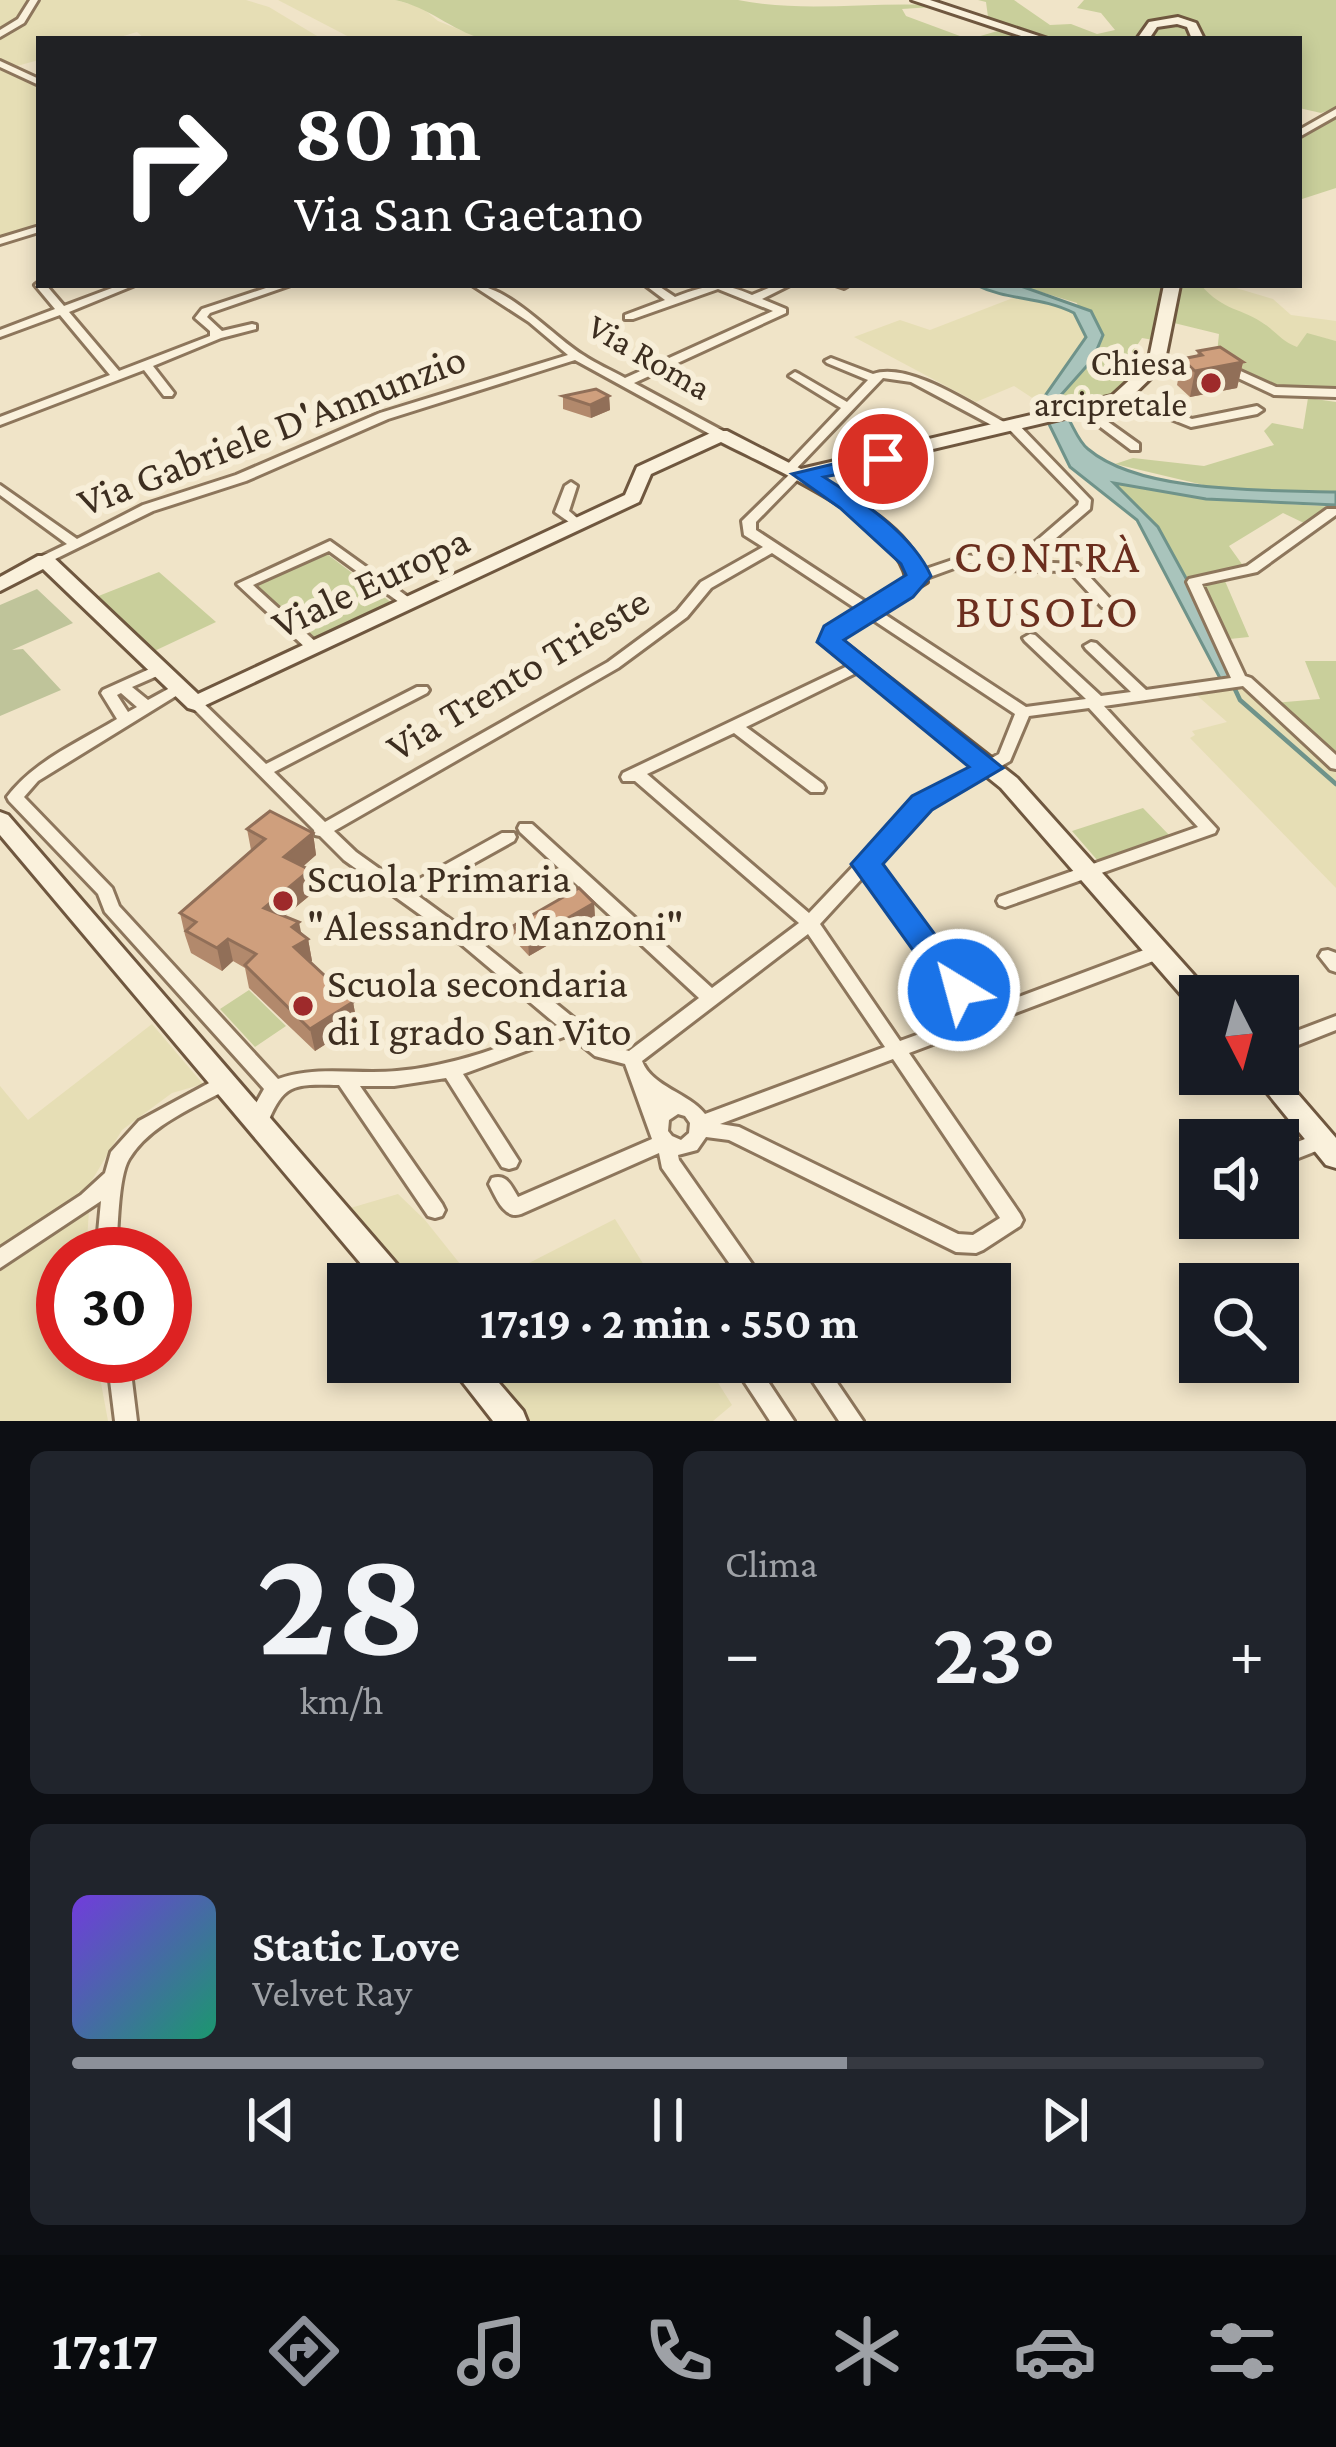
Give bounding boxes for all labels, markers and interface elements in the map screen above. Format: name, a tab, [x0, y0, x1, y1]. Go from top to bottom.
icon: right	[96, 84, 252, 240]
text: 80 m	[294, 85, 481, 178]
text: Via San Gaetano	[294, 183, 644, 243]
street label: Via Roma	[581, 306, 718, 408]
street label: Via Gabriele D'Annunzio	[71, 334, 472, 525]
place label: Chiesa arcipretale	[1034, 343, 1187, 424]
marker: Chiesa arcipretale	[1198, 370, 1224, 396]
pin	[832, 408, 934, 510]
icon: arrive	[850, 426, 916, 492]
street label: Viale Europa	[264, 515, 476, 648]
district label: CONTRÀ BUSOLO	[954, 529, 1142, 637]
street label: Via Trento Trieste	[378, 577, 657, 770]
place label: Scuola Primaria "Alessandro Manzoni"	[307, 854, 683, 949]
marker: Scuola Primaria "Alessandro Manzoni"	[270, 888, 296, 914]
position arrow	[896, 927, 1022, 1053]
place label: Scuola secondaria di I grado San Vito	[327, 959, 632, 1054]
north arrow	[1179, 975, 1299, 1095]
map controls	[1179, 975, 1299, 1383]
marker: Scuola secondaria di I grado San Vito	[290, 993, 316, 1019]
button: sound	[1179, 1119, 1299, 1239]
speed limit sign: 30	[36, 1227, 192, 1383]
button: search	[1179, 1263, 1299, 1383]
text: 17:19 · 2 min · 550 m	[480, 1298, 858, 1348]
text: 28	[256, 1514, 427, 1688]
text: Clima	[725, 1542, 818, 1585]
text: 23°	[933, 1602, 1056, 1702]
text: −	[725, 1616, 760, 1689]
text: +	[1229, 1616, 1264, 1689]
text: km/h	[299, 1679, 384, 1722]
text: Static Love	[252, 1921, 460, 1971]
text: Velvet Ray	[252, 1971, 412, 2014]
icon: previous	[238, 2087, 304, 2153]
icon: pause	[635, 2087, 701, 2153]
icon: next	[1032, 2087, 1098, 2153]
icon: directions	[262, 2309, 346, 2393]
icon: music	[450, 2309, 534, 2393]
icon: phone	[637, 2309, 721, 2393]
icon: climate	[825, 2309, 909, 2393]
icon: car	[1013, 2309, 1097, 2393]
icon: filters	[1200, 2309, 1284, 2393]
text: 17:17	[52, 2321, 159, 2381]

